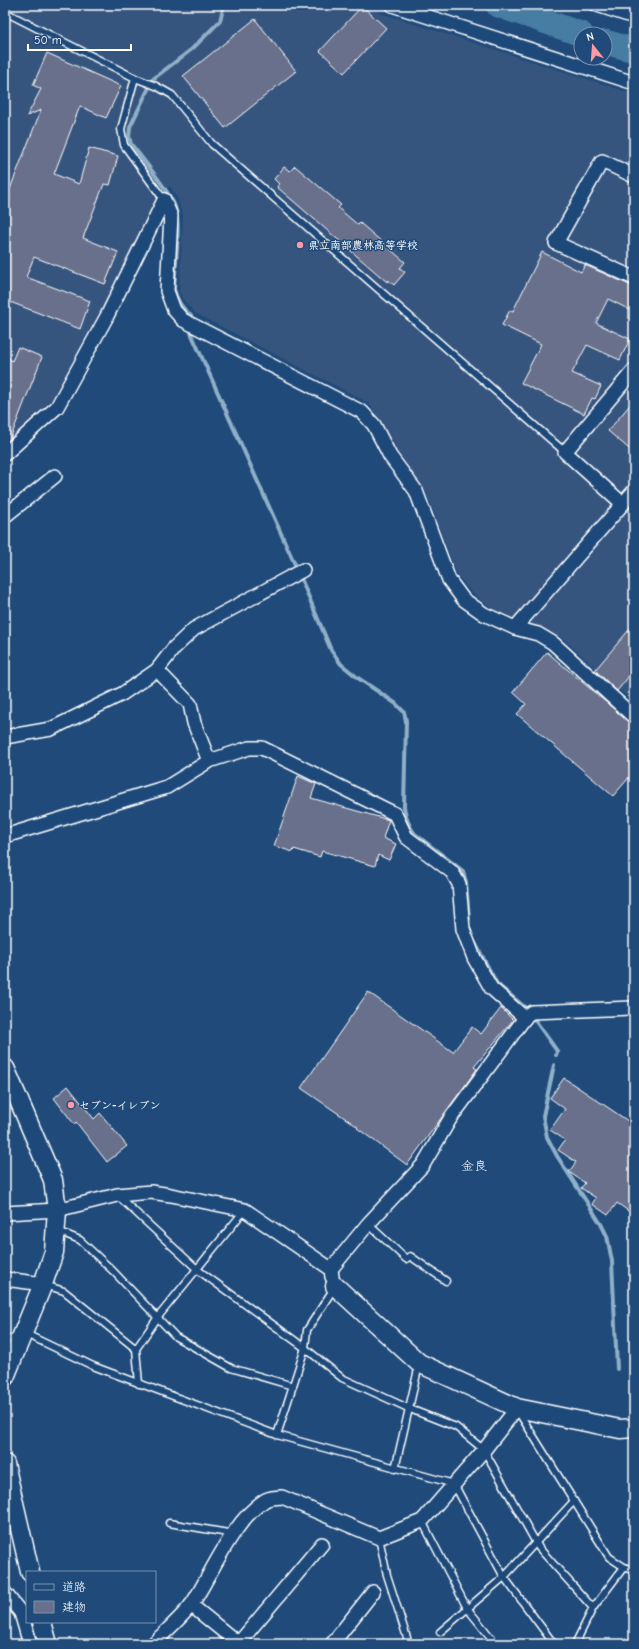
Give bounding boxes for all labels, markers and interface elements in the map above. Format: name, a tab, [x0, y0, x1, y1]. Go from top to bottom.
scale bar	[28, 26, 131, 52]
north arrow	[573, 26, 613, 66]
text: N	[585, 30, 596, 44]
text: 50 m	[34, 33, 62, 47]
place label: 県立南部農林高等学校	[308, 239, 418, 252]
marker: 県立南部農林高等学校	[295, 240, 305, 250]
place label: セブン-イレブン	[79, 1099, 161, 1112]
marker: セブン-イレブン	[66, 1100, 76, 1110]
district label: 金良	[461, 1158, 487, 1173]
legend	[26, 1571, 156, 1623]
text: 道路	[62, 1580, 86, 1594]
text: 建物	[62, 1600, 86, 1614]

